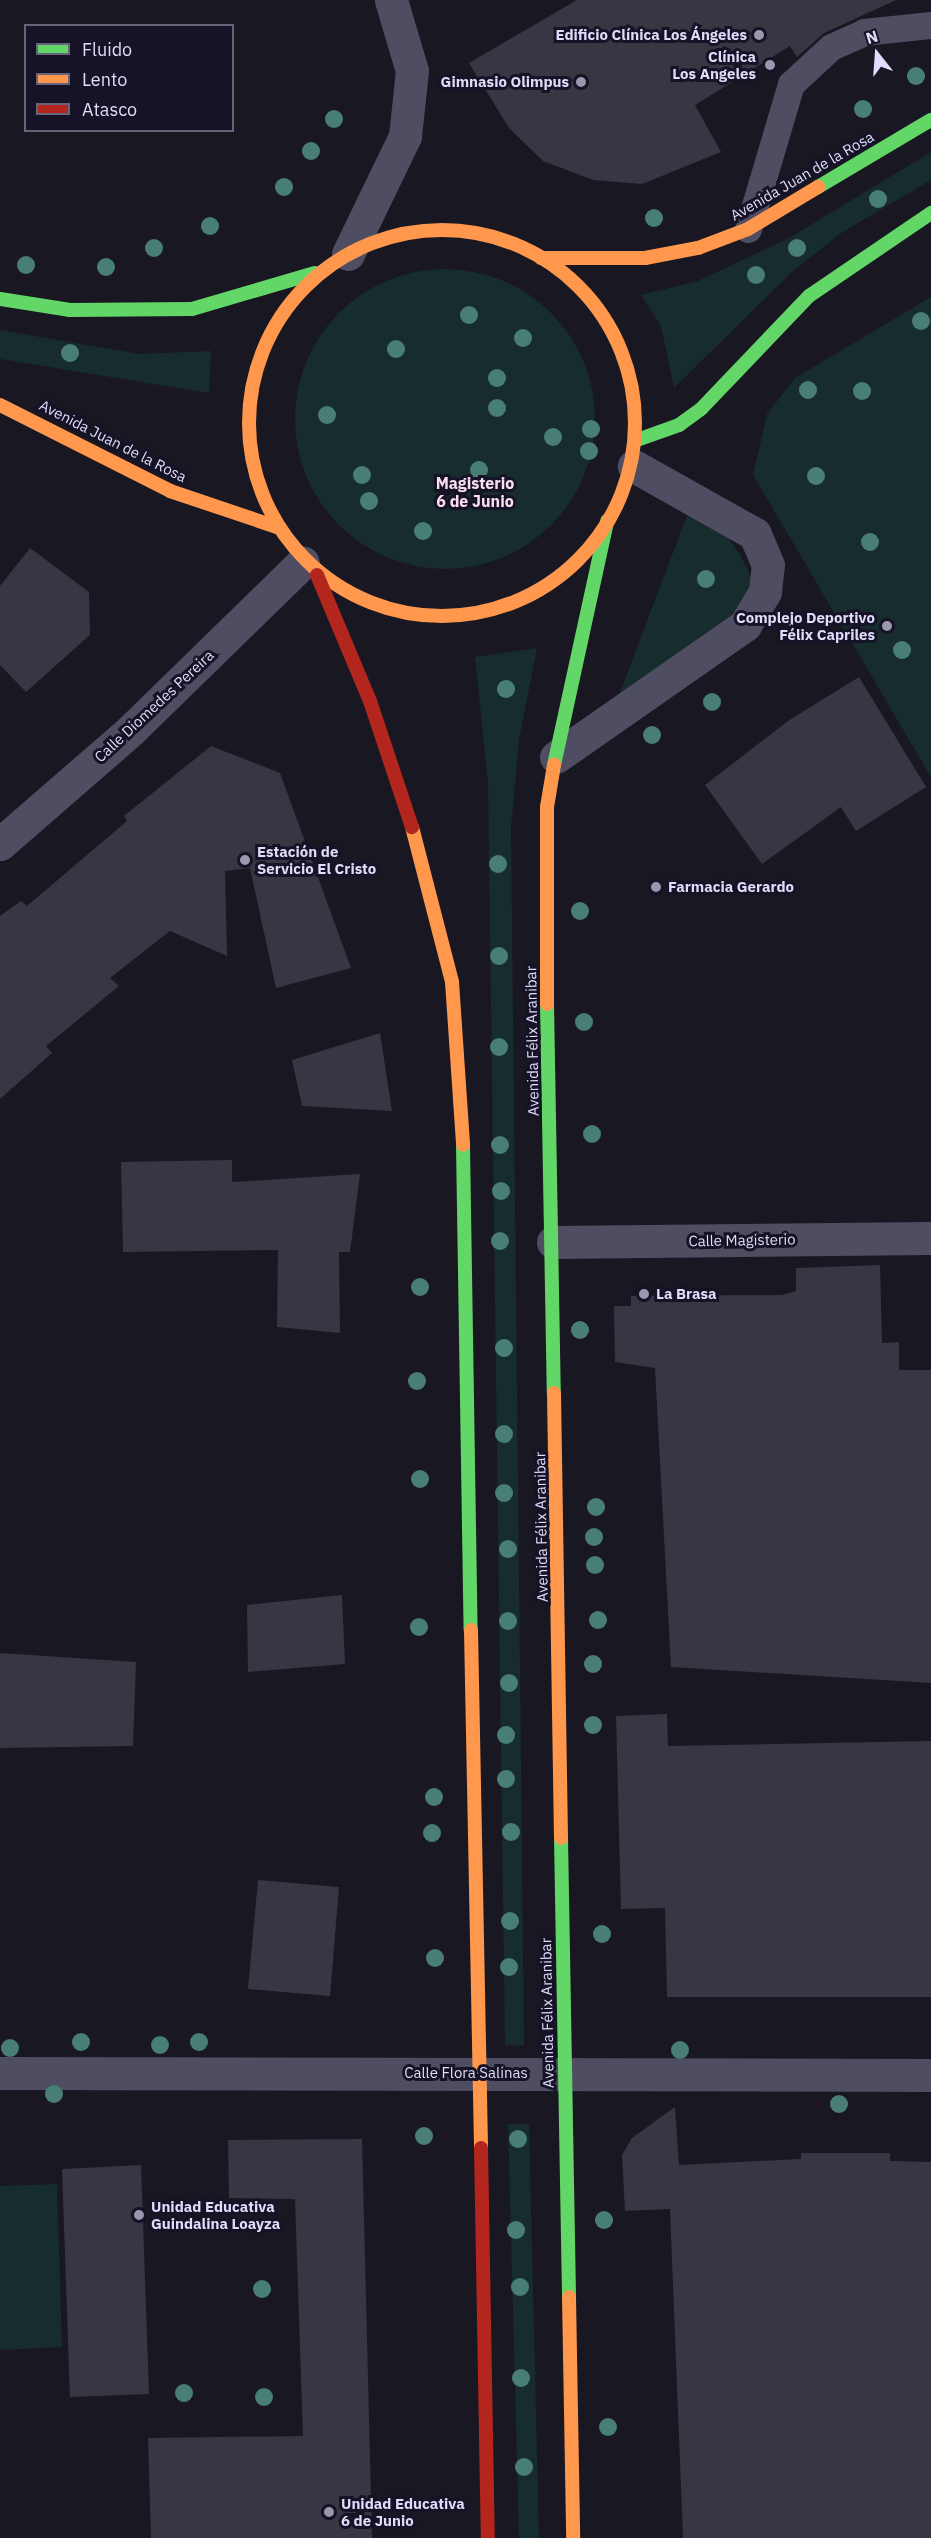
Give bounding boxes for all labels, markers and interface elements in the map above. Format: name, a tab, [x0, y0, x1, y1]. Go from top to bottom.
legend	[24, 24, 234, 132]
north arrow	[847, 24, 907, 84]
place label: Edificio Clínica Los Ángeles	[555, 26, 747, 44]
text: N	[863, 26, 880, 48]
marker: Edificio Clínica Los Ángeles	[752, 28, 766, 42]
text: Fluido	[82, 38, 132, 61]
place label: Clínica Los Angeles	[672, 47, 756, 82]
marker: Clínica Los Angeles	[761, 56, 779, 74]
text: Lento	[82, 68, 127, 91]
place label: Gimnasio Olimpus	[441, 73, 569, 91]
marker: Gimnasio Olimpus	[574, 75, 588, 89]
text: Atasco	[82, 98, 137, 121]
street label: Avenida Juan de la Rosa	[727, 128, 877, 224]
street label: Avenida Juan de la Rosa	[36, 396, 190, 486]
district label: Magisterio 6 de Junio	[436, 473, 514, 511]
place label: Complejo Deportivo Félix Capriles	[736, 608, 875, 643]
marker: Complejo Deportivo Félix Capriles	[880, 619, 894, 633]
street label: Calle Diomedes Pereira	[91, 646, 217, 766]
place label: Estación de Servicio El Cristo	[257, 842, 376, 877]
marker: Estación de Servicio El Cristo	[238, 853, 252, 867]
place label: Farmacia Gerardo	[668, 878, 794, 896]
marker: Farmacia Gerardo	[649, 880, 663, 894]
street label: Avenida Félix Aranibar	[522, 966, 542, 1116]
street label: Calle Magisterio	[688, 1230, 796, 1250]
place label: La Brasa	[656, 1285, 717, 1303]
marker: La Brasa	[637, 1287, 651, 1301]
street label: Avenida Félix Aranibar	[531, 1452, 551, 1602]
street label: Avenida Félix Aranibar	[537, 1938, 557, 2088]
street label: Calle Flora Salinas	[404, 2064, 528, 2082]
place label: Unidad Educativa Guindalina Loayza	[151, 2197, 280, 2232]
marker: Unidad Educativa Guindalina Loayza	[132, 2208, 146, 2222]
place label: Unidad Educativa 6 de Junio	[341, 2494, 465, 2529]
marker: Unidad Educativa 6 de Junio	[322, 2505, 336, 2519]

